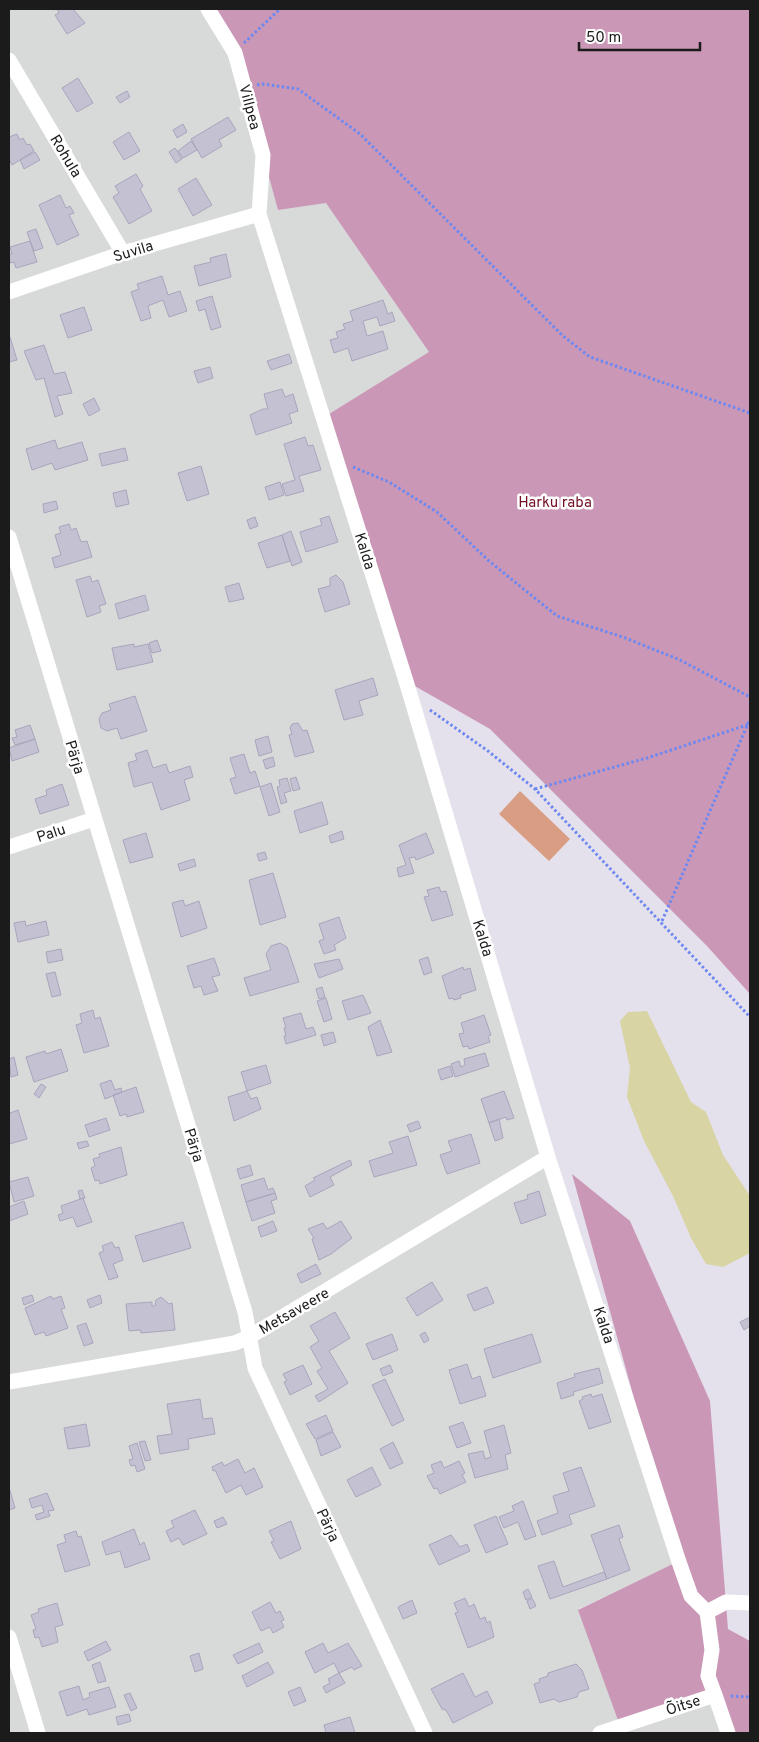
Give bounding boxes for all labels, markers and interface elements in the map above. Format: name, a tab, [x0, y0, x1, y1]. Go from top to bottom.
scale bar	[579, 20, 700, 52]
text: 50 m	[586, 29, 621, 48]
street label: Villpea	[233, 83, 264, 132]
street label: Rohula	[45, 132, 85, 182]
street label: Suvila	[111, 237, 156, 267]
park label: Harku raba	[518, 494, 592, 513]
street label: Kalda	[349, 531, 378, 572]
street label: Pärja	[59, 738, 88, 777]
street label: Palu	[35, 821, 68, 848]
street label: Kalda	[467, 918, 496, 959]
street label: Pärja	[178, 1126, 207, 1165]
street label: Metsaveere	[256, 1285, 333, 1340]
street label: Kalda	[588, 1305, 617, 1346]
street label: Pärja	[311, 1506, 343, 1545]
street label: Õitse	[663, 1691, 703, 1721]

